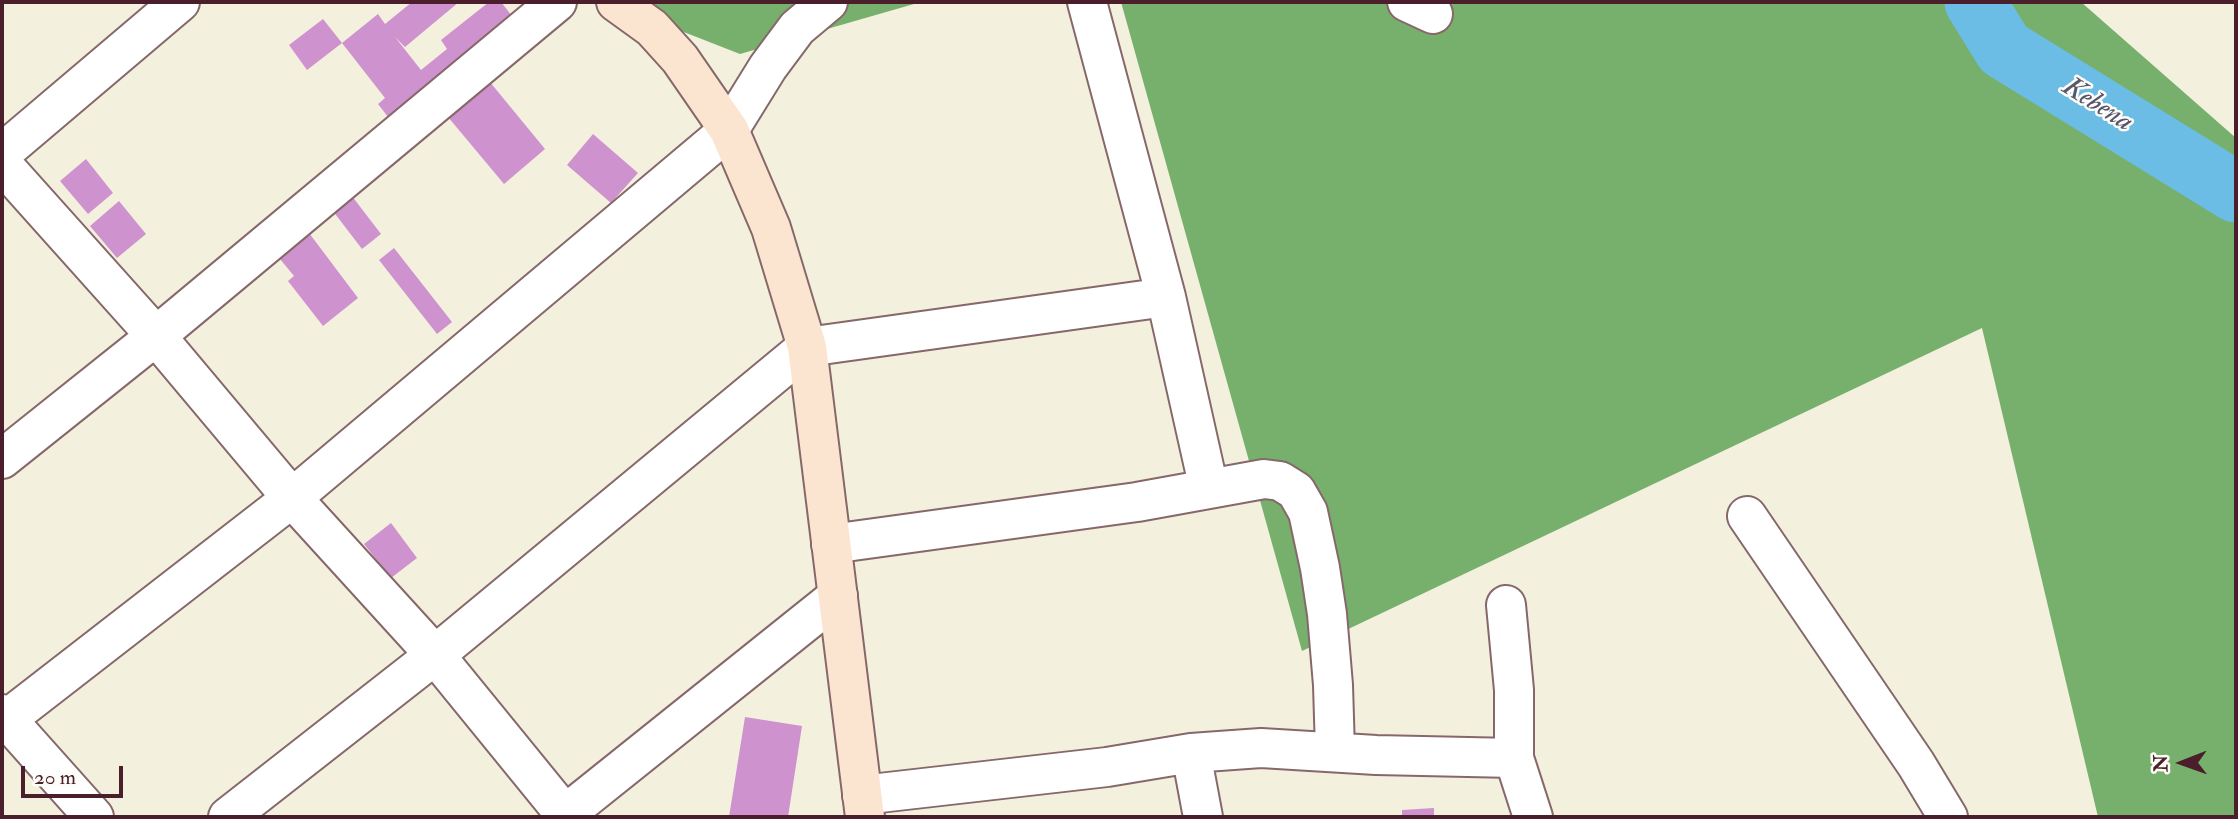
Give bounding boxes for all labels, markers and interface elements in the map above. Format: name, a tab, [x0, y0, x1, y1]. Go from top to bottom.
water label: Kebena	[2056, 71, 2138, 141]
north arrow	[2147, 728, 2217, 798]
scale bar	[24, 752, 126, 796]
text: N	[2149, 755, 2173, 772]
text: 20 m	[34, 764, 76, 791]

